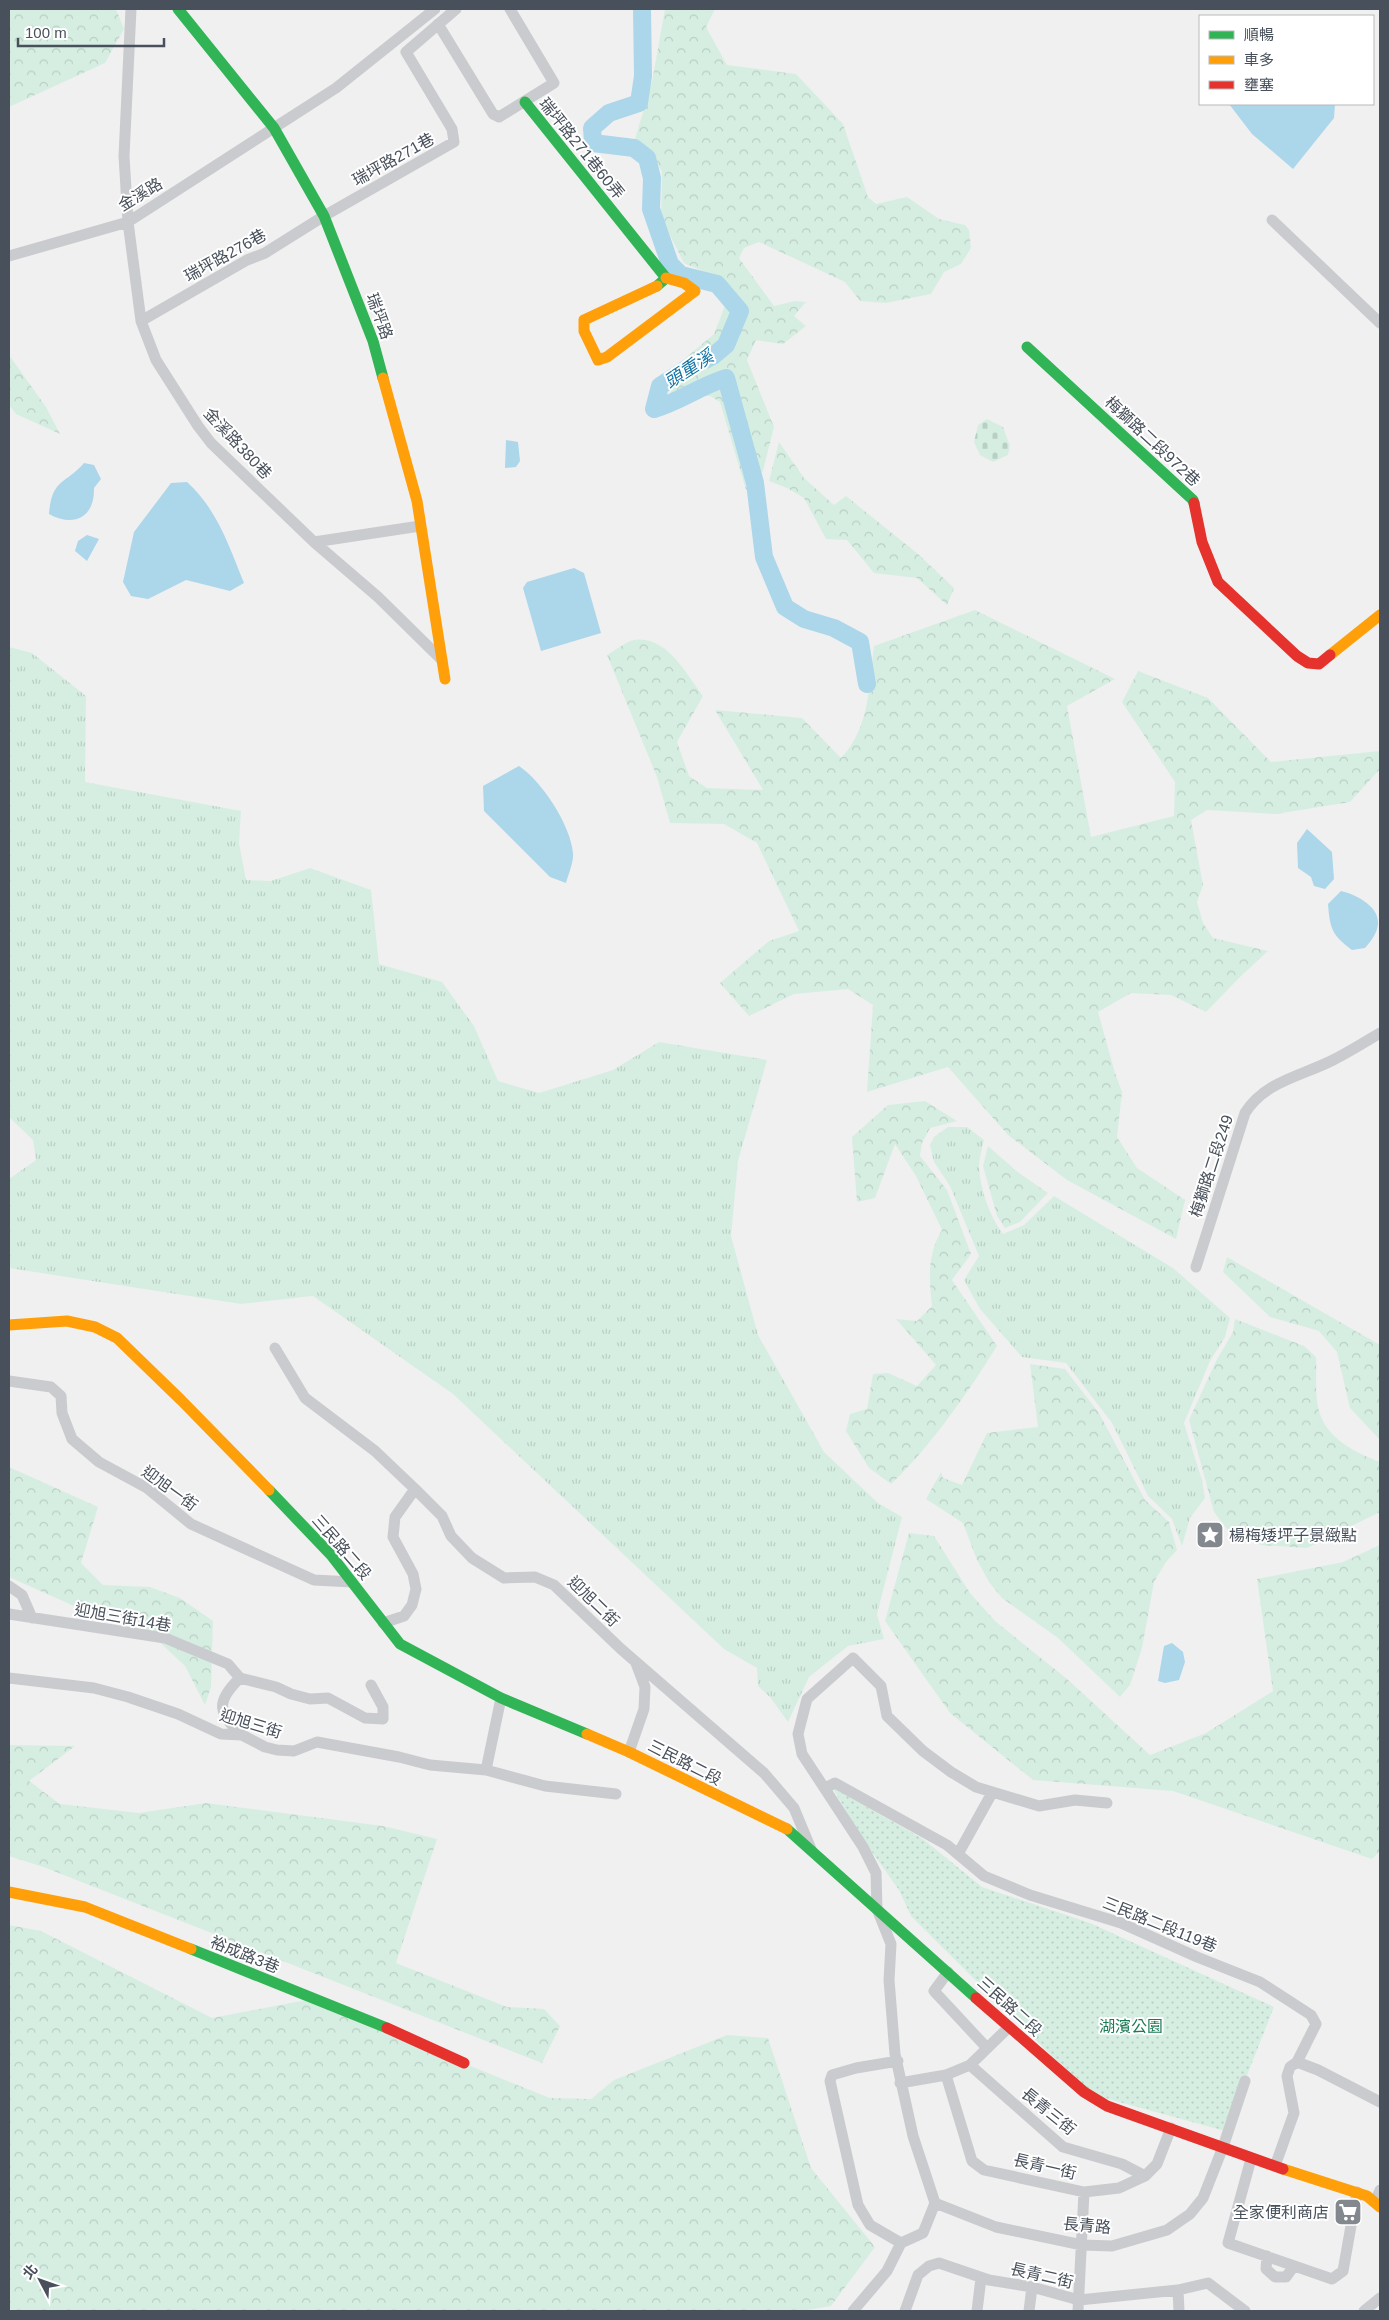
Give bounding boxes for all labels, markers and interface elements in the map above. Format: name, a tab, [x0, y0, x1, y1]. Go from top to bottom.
scale bar	[18, 15, 164, 47]
legend	[1199, 15, 1374, 105]
text: 100 m	[25, 24, 67, 41]
text: 順暢	[1244, 26, 1274, 43]
text: 車多	[1244, 51, 1274, 68]
text: 壅塞	[1244, 76, 1274, 93]
street label: 瑞坪路271巷60弄	[536, 95, 627, 202]
street label: 瑞坪路271巷	[349, 130, 437, 189]
street label: 金溪路	[115, 175, 165, 214]
street label: 瑞坪路276巷	[181, 226, 269, 285]
street label: 瑞坪路	[363, 291, 396, 342]
water label: 頭重溪	[661, 344, 720, 392]
street label: 梅獅路二段972巷	[1102, 393, 1203, 489]
street label: 金溪路380巷	[200, 404, 275, 482]
street label: 梅獅路二段249	[1187, 1113, 1236, 1220]
street label: 迎旭一街	[139, 1463, 201, 1514]
street label: 三民路二段	[309, 1512, 374, 1583]
place icon: 楊梅矮坪子景緻點	[1195, 1520, 1225, 1550]
place label: 楊梅矮坪子景緻點	[1229, 1527, 1357, 1544]
street label: 迎旭二街	[565, 1573, 623, 1630]
street label: 迎旭三街14巷	[73, 1601, 173, 1634]
street label: 迎旭三街	[218, 1706, 284, 1741]
street label: 三民路二段	[645, 1737, 724, 1788]
street label: 三民路二段119巷	[1100, 1894, 1219, 1955]
street label: 裕成路3巷	[208, 1933, 282, 1976]
street label: 三民路二段	[974, 1973, 1045, 2039]
park label: 湖濱公園	[1099, 2018, 1163, 2035]
street label: 長青三街	[1018, 2085, 1079, 2138]
street label: 長青一街	[1012, 2151, 1078, 2182]
supermarket icon: 全家便利商店	[1333, 2197, 1363, 2227]
place label: 全家便利商店	[1233, 2204, 1329, 2221]
street label: 長青路	[1062, 2215, 1112, 2236]
north arrow	[15, 2255, 65, 2305]
street label: 長青二街	[1009, 2260, 1075, 2291]
text: 北	[20, 2261, 41, 2282]

